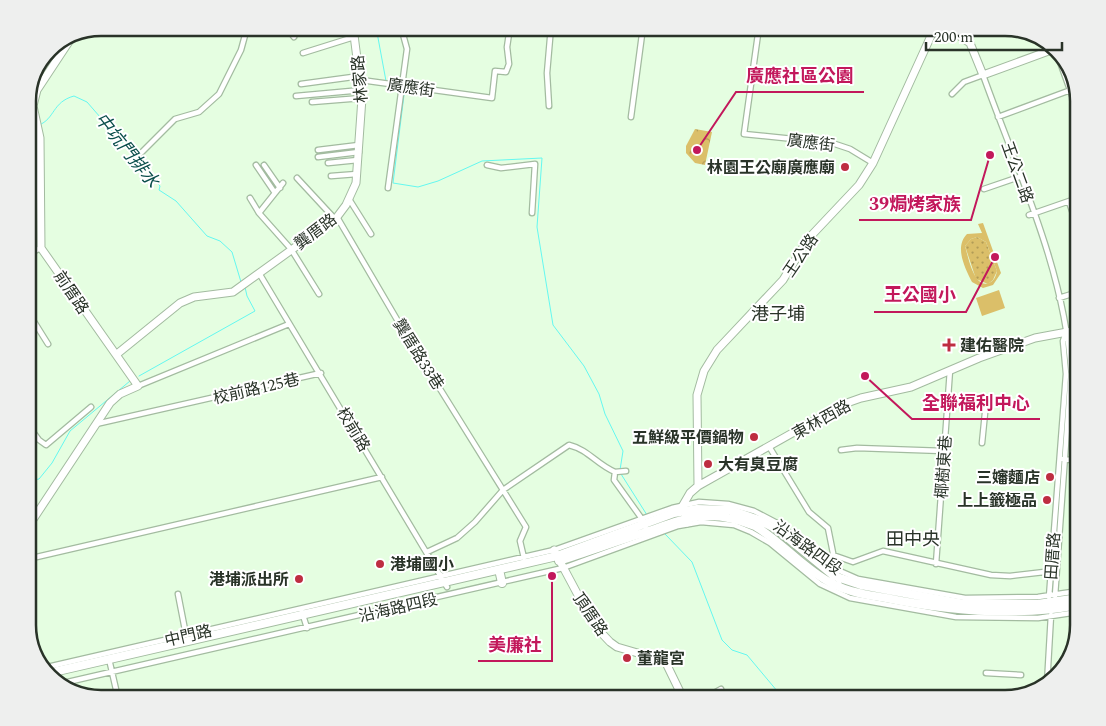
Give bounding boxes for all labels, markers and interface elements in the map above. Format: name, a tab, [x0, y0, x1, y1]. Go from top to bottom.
scale bar	[926, 20, 1062, 52]
text: 200 m	[934, 26, 973, 49]
street label: 林家路	[346, 54, 374, 104]
callout: 廣應社區公園	[736, 59, 864, 92]
text: 廣應社區公園	[746, 63, 854, 90]
street label: 廣應街	[385, 73, 436, 103]
water label: 中坑門排水	[88, 107, 166, 195]
street label: 廣應街	[786, 128, 836, 158]
street label: 王公二路	[995, 138, 1039, 207]
place label: 林園王公廟廣應廟	[707, 156, 835, 180]
marker: 林園王公廟廣應廟	[839, 161, 851, 173]
callout: 39焗烤家族	[859, 187, 971, 220]
text: 39焗烤家族	[869, 191, 961, 218]
street label: 龔厝路	[289, 208, 342, 256]
street label: 王公路	[777, 229, 824, 282]
street label: 前厝路	[48, 266, 95, 319]
callout: 王公國小	[874, 279, 966, 312]
text: 王公國小	[884, 282, 956, 309]
district label: 港子埔	[751, 301, 805, 328]
street label: 龔厝路33巷	[387, 314, 450, 395]
place label: 建佑醫院	[960, 334, 1024, 358]
marker: 建佑醫院	[942, 338, 956, 352]
street label: 校前路125巷	[211, 367, 302, 411]
callout: 全聯福利中心	[912, 386, 1040, 419]
text: 全聯福利中心	[922, 390, 1030, 417]
street label: 東林西路	[788, 394, 855, 446]
street label: 校前路	[330, 403, 376, 456]
place label: 五鮮級平價鍋物	[632, 426, 744, 450]
marker: 五鮮級平價鍋物	[748, 431, 760, 443]
street label: 椰樹東巷	[930, 434, 958, 500]
place label: 大有臭豆腐	[718, 453, 798, 477]
marker: 大有臭豆腐	[702, 458, 714, 470]
place label: 三嬸麵店	[976, 466, 1040, 490]
marker: 三嬸麵店	[1044, 471, 1056, 483]
place label: 上上籤極品	[957, 489, 1037, 513]
marker: 上上籤極品	[1041, 494, 1053, 506]
street label: 沿海路四段	[768, 515, 847, 581]
district label: 田中央	[886, 526, 940, 553]
street label: 田厝路	[1039, 531, 1067, 581]
place label: 港埔國小	[390, 553, 454, 577]
marker: 港埔國小	[374, 558, 386, 570]
place label: 港埔派出所	[209, 568, 289, 592]
marker: 港埔派出所	[293, 573, 305, 585]
street label: 沿海路四段	[357, 587, 440, 629]
street label: 頂厝路	[567, 588, 614, 641]
street label: 中門路	[162, 619, 214, 653]
callout: 美廉社	[478, 628, 552, 661]
text: 美廉社	[488, 632, 542, 659]
place label: 董龍宮	[637, 647, 685, 671]
marker: 董龍宮	[621, 652, 633, 664]

